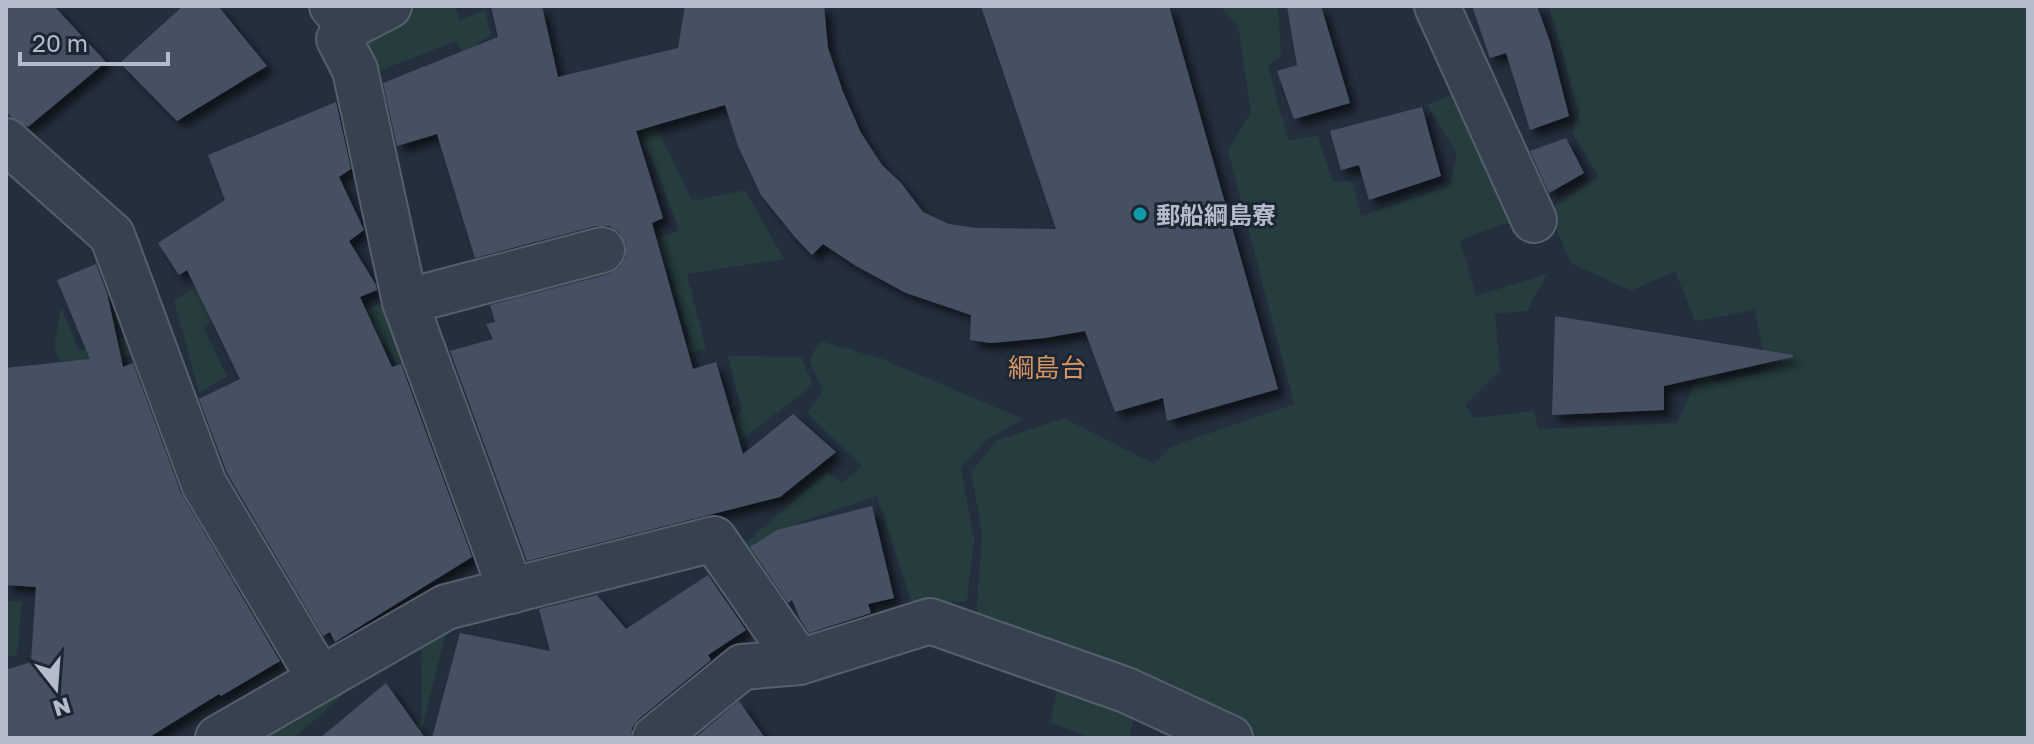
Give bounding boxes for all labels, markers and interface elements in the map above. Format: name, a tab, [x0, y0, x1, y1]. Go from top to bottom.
scale bar	[20, 16, 168, 66]
text: 20 m	[32, 28, 88, 57]
place label: 郵船綱島寮	[1156, 200, 1276, 229]
marker: 郵船綱島寮	[1131, 205, 1149, 223]
district label: 綱島台	[1008, 352, 1086, 383]
north arrow	[16, 648, 96, 728]
text: N	[50, 692, 74, 723]

